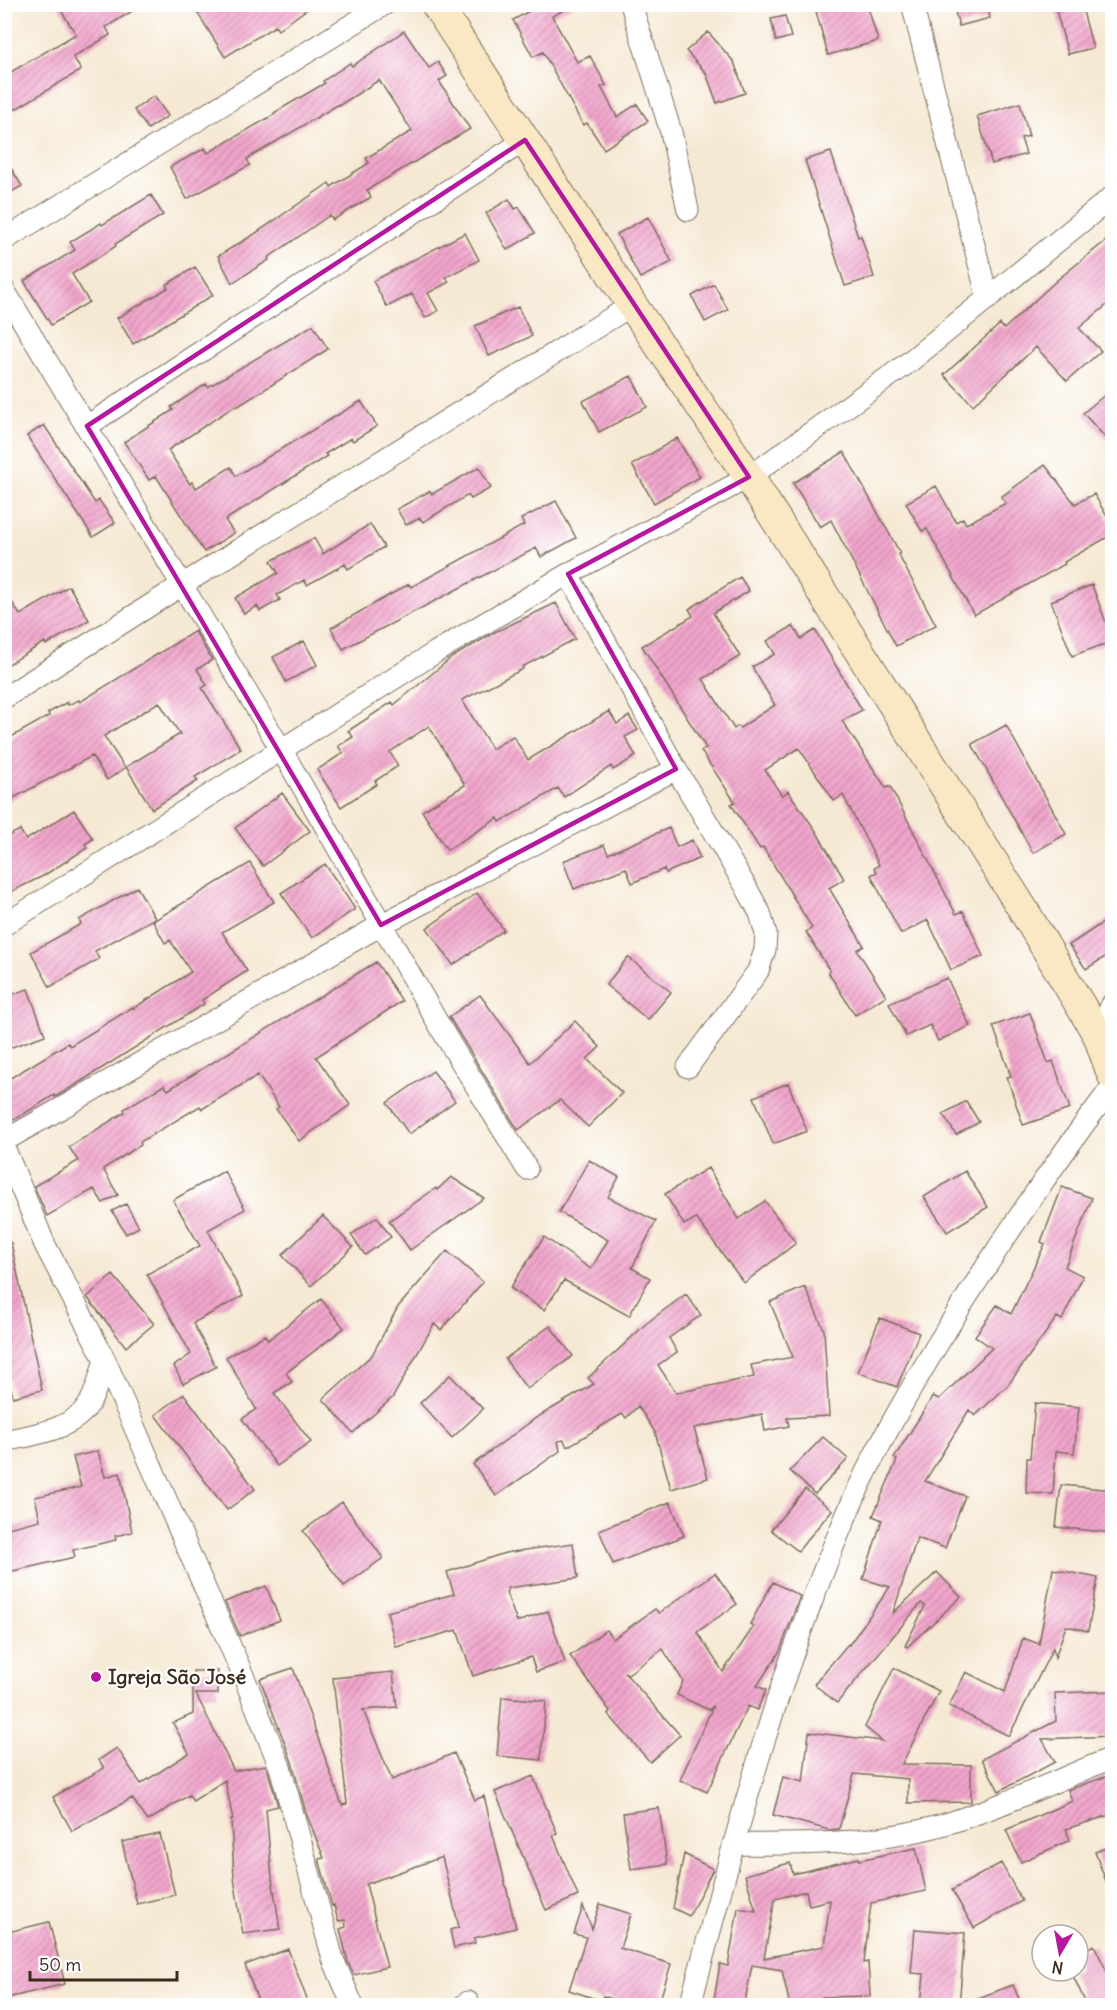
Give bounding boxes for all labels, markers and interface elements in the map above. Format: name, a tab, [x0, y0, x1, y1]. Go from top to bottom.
place label: Igreja São José	[108, 1664, 246, 1689]
marker: Igreja São José	[89, 1670, 103, 1684]
north arrow	[1030, 1923, 1090, 1983]
scale bar	[30, 1944, 177, 1982]
text: 50 m	[39, 1953, 81, 1976]
text: N	[1050, 1957, 1065, 1979]

